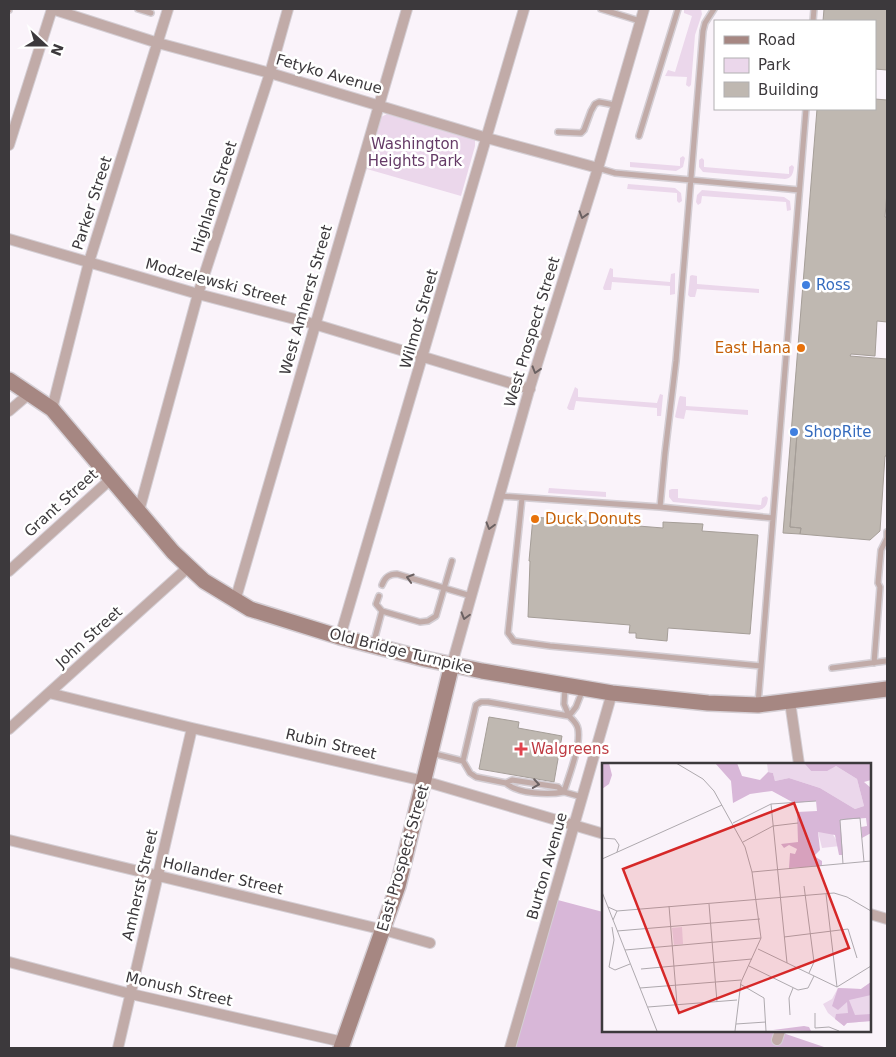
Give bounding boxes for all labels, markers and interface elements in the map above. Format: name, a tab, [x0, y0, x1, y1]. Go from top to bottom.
north arrow	[20, 20, 70, 70]
legend	[714, 20, 876, 110]
text: Road	[758, 31, 796, 49]
text: N	[48, 41, 67, 58]
street label: Fetyko Avenue	[274, 50, 384, 98]
text: Park	[758, 56, 791, 74]
text: Building	[758, 81, 819, 99]
park label: Washington Heights Park	[368, 135, 463, 170]
street label: Highland Street	[187, 138, 241, 256]
street label: Parker Street	[68, 154, 116, 252]
one-way arrow	[579, 210, 589, 219]
street label: West Amherst Street	[276, 223, 336, 377]
street label: Modzelewski Street	[143, 254, 289, 310]
street label: West Prospect Street	[501, 254, 564, 409]
street label: Wilmot Street	[396, 267, 442, 371]
place label: Ross	[816, 276, 851, 294]
marker: Ross	[800, 279, 812, 291]
place label: East Hana	[715, 339, 791, 357]
marker: East Hana	[795, 342, 807, 354]
one-way arrow	[531, 366, 541, 374]
place label: ShopRite	[804, 423, 871, 441]
marker: ShopRite	[788, 426, 800, 438]
street label: Grant Street	[21, 465, 102, 541]
place label: Duck Donuts	[545, 510, 641, 528]
marker: Duck Donuts	[529, 513, 541, 525]
one-way arrow	[486, 522, 496, 530]
one-way arrow	[407, 573, 415, 583]
street label: John Street	[51, 602, 126, 672]
one-way arrow	[460, 611, 471, 620]
street label: Old Bridge Turnpike	[328, 625, 474, 677]
street label: Rubin Street	[284, 725, 378, 763]
place label: Walgreens	[531, 740, 610, 758]
marker: Walgreens	[515, 743, 527, 755]
inset map	[602, 763, 871, 1032]
one-way arrow	[532, 778, 541, 788]
street label: East Prospect Street	[373, 782, 433, 934]
street label: Burton Avenue	[523, 810, 571, 922]
street label: Amherst Street	[118, 827, 162, 942]
street label: Hollander Street	[161, 853, 285, 899]
street label: Monush Street	[124, 968, 234, 1010]

